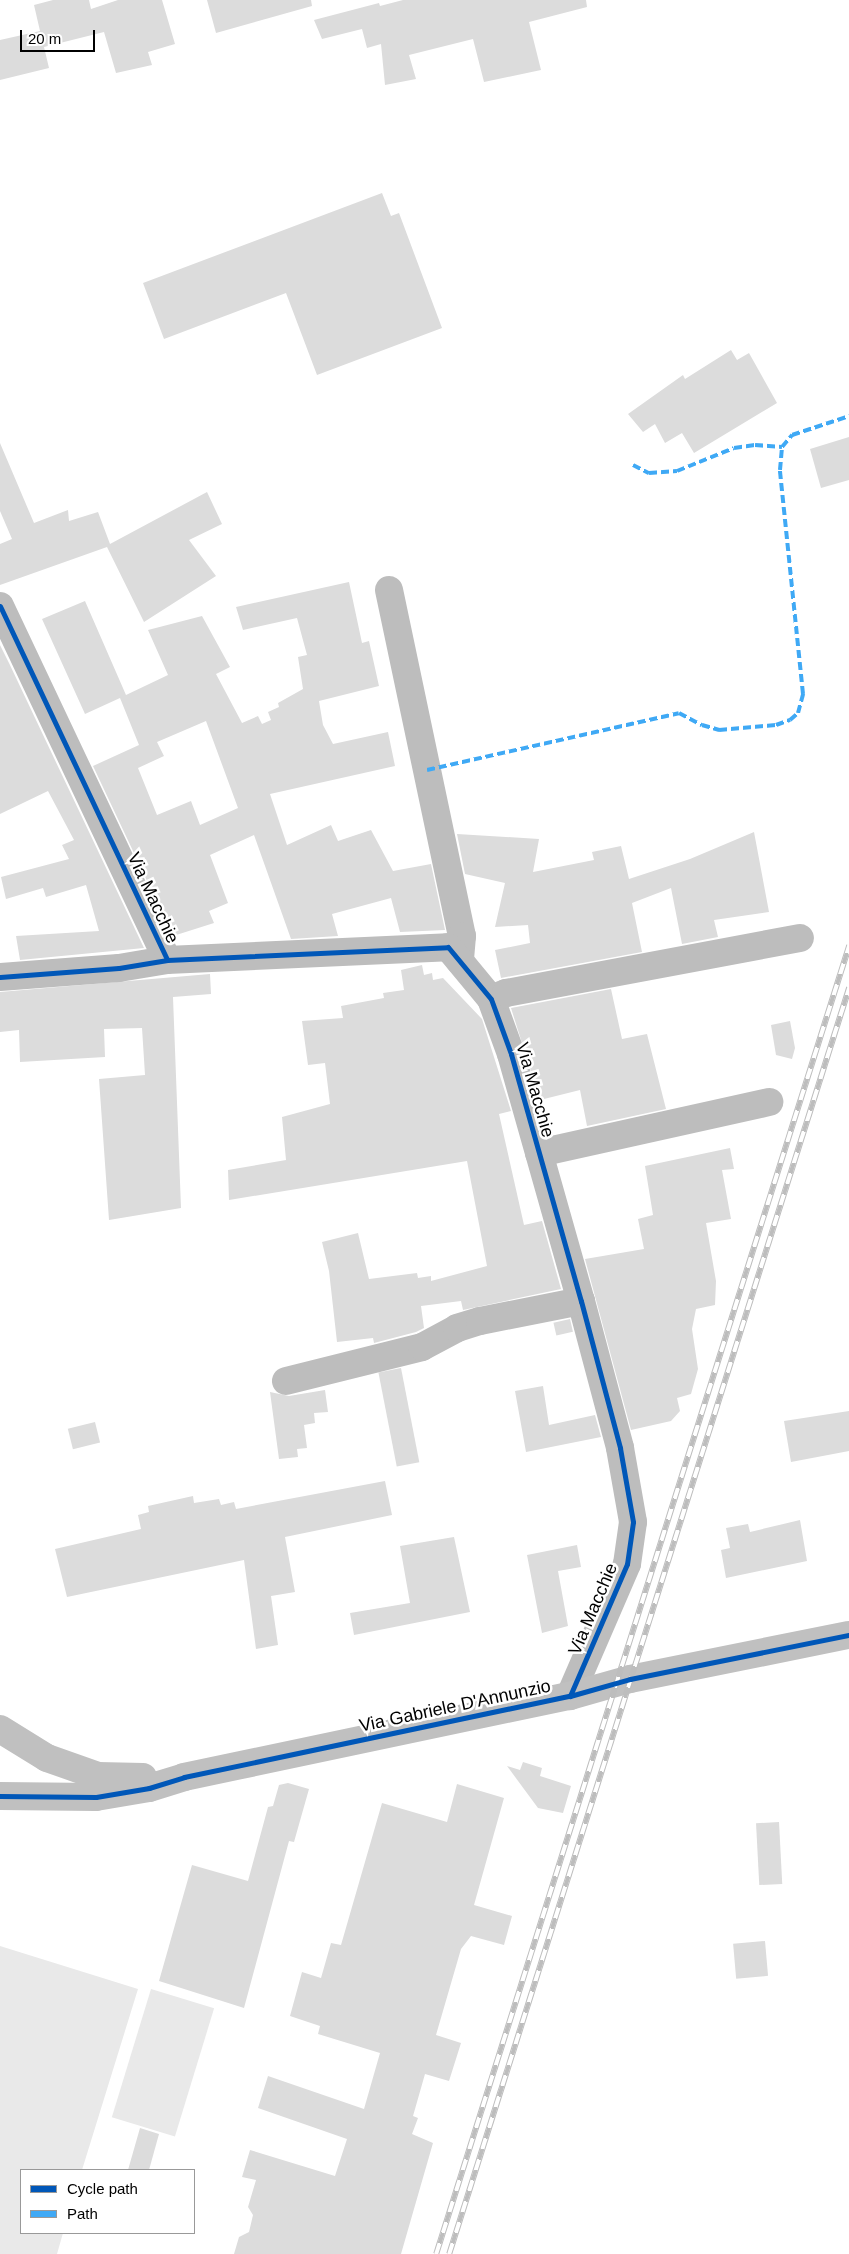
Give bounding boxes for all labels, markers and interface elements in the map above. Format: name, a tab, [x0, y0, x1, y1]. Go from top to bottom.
scale bar	[22, 20, 98, 52]
text: 20 m	[28, 30, 61, 47]
street label: Via Macchie	[123, 849, 183, 947]
street label: Via Macchie	[511, 1040, 559, 1140]
street label: Via Macchie	[564, 1560, 622, 1658]
street label: Via Gabriele D'Annunzio	[357, 1675, 553, 1737]
legend	[20, 2169, 195, 2234]
text: Cycle path	[67, 2180, 138, 2197]
text: Path	[67, 2205, 98, 2222]

